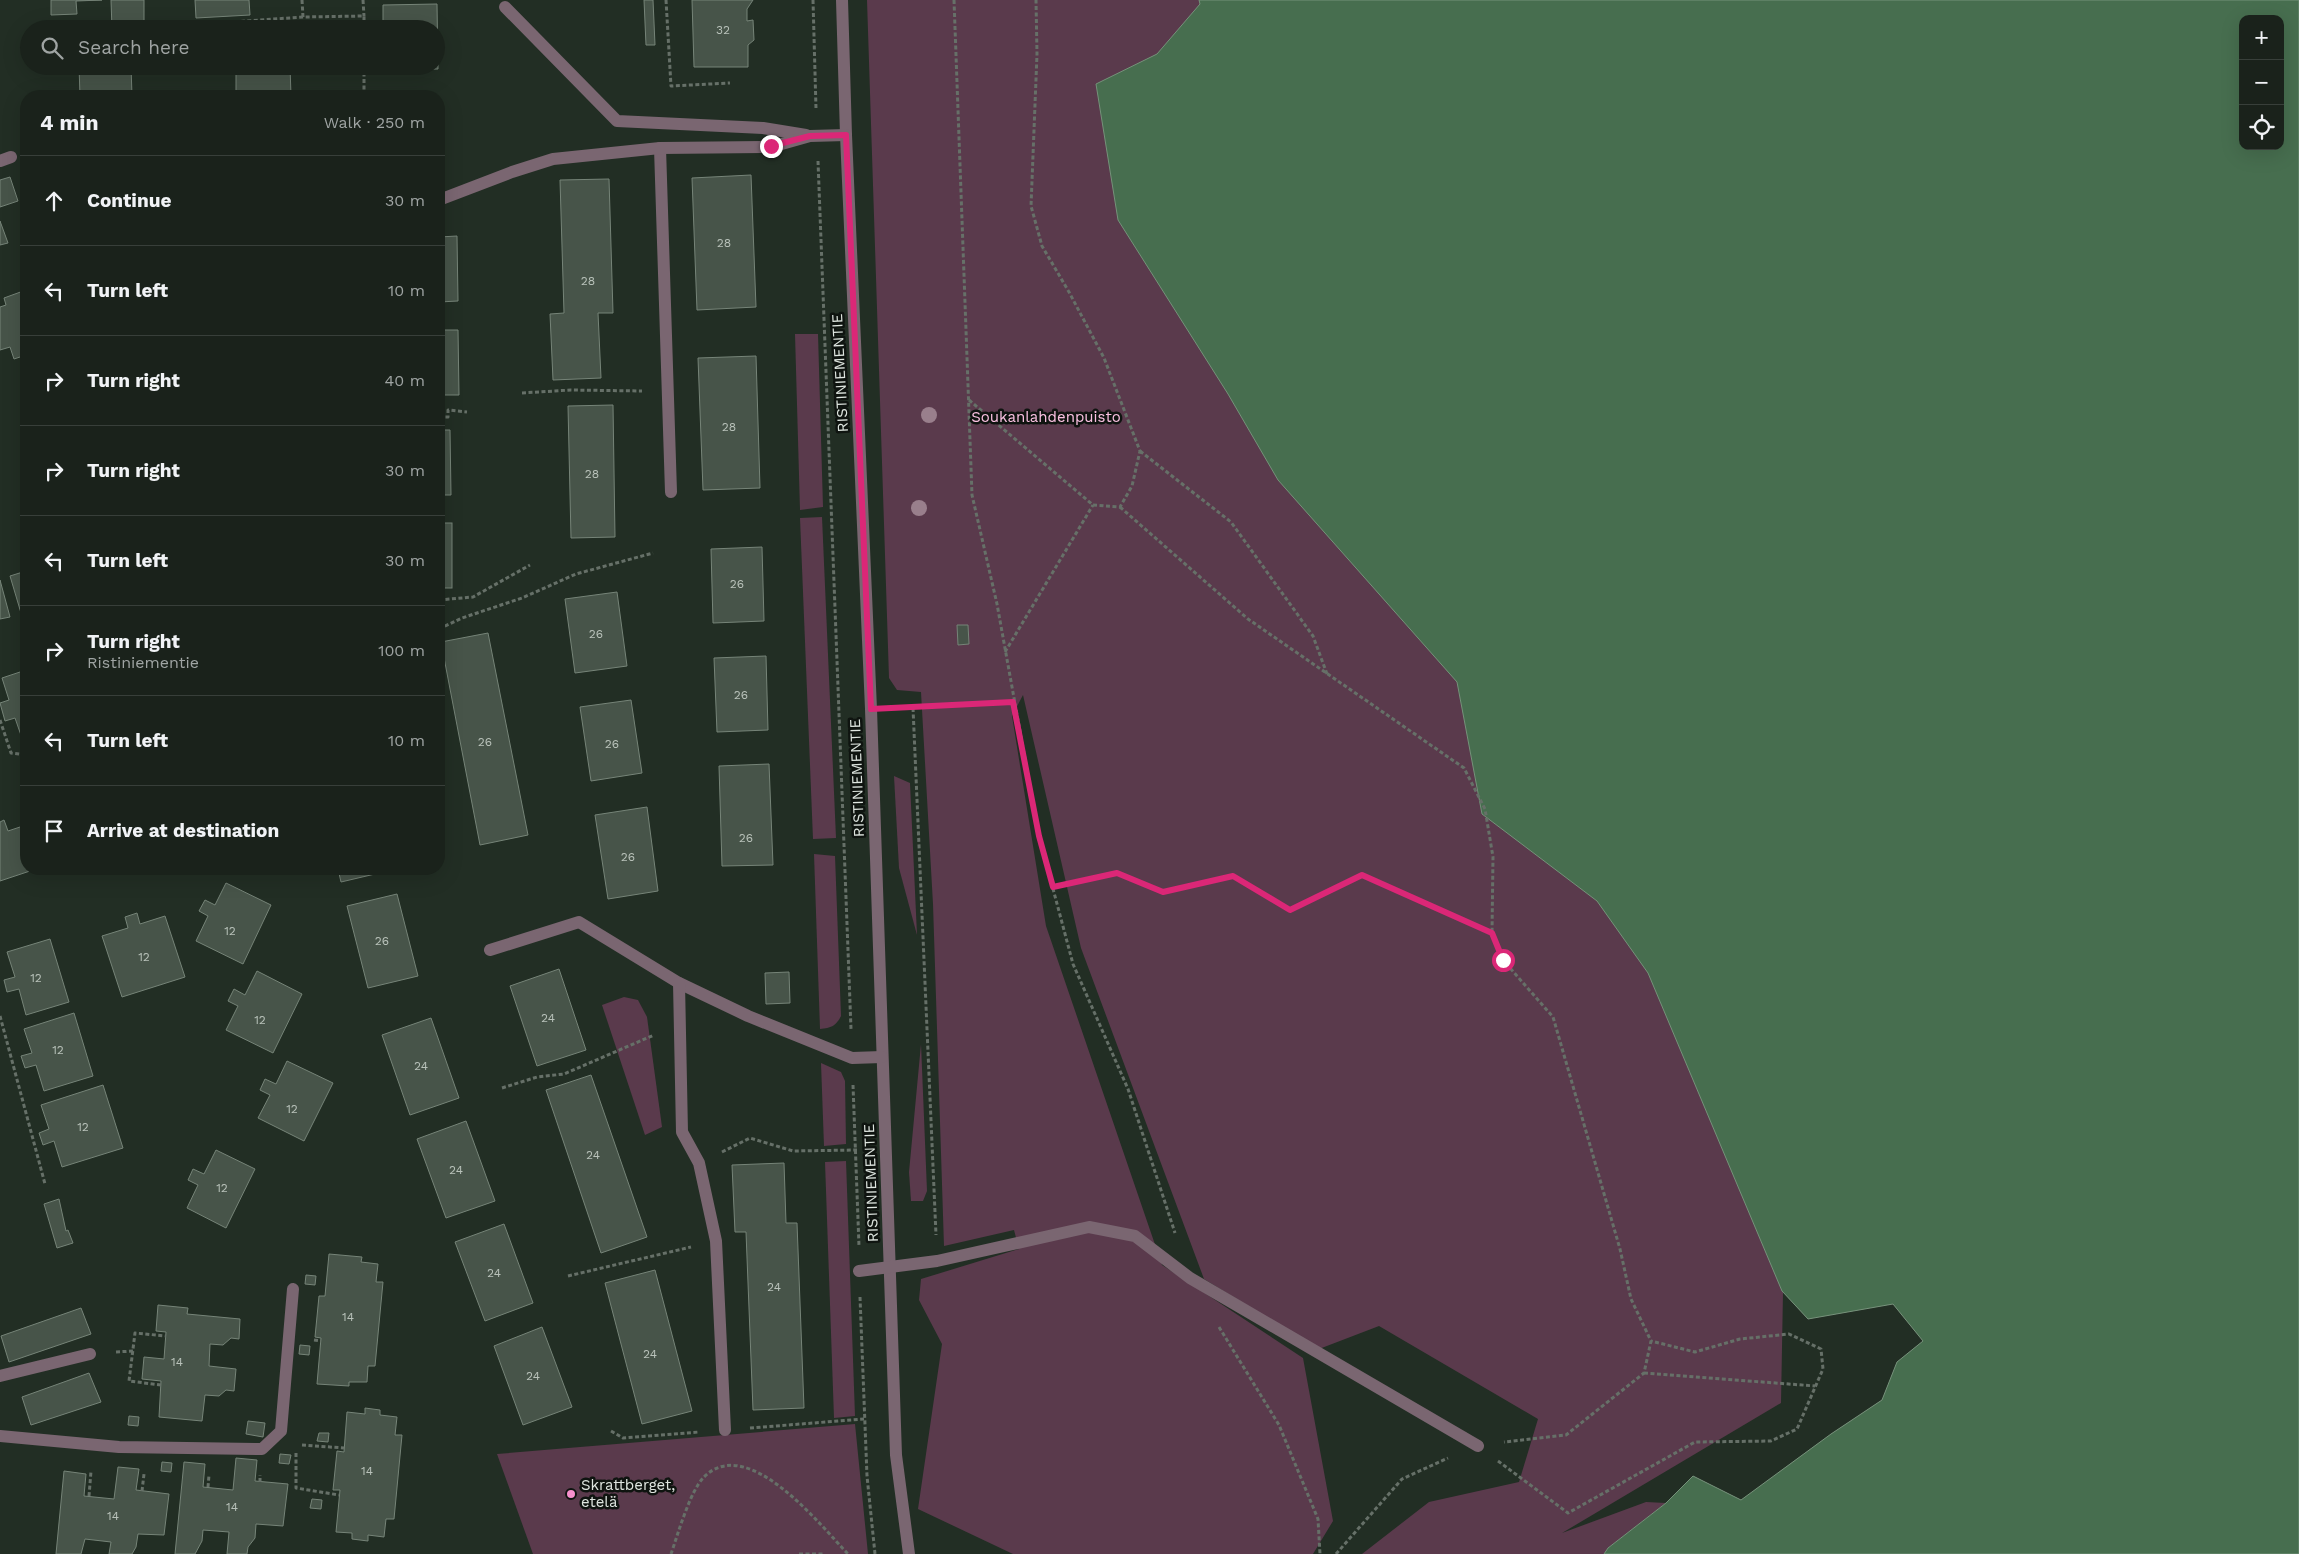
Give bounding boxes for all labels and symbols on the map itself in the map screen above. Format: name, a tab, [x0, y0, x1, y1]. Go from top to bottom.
house number: 32	[716, 23, 730, 37]
route end	[760, 135, 783, 158]
house number: 28	[717, 236, 731, 250]
house number: 28	[581, 274, 595, 288]
street label: RISTINIEMENTIE	[828, 313, 852, 433]
park label: Soukanlahdenpuisto	[971, 408, 1121, 426]
house number: 28	[722, 420, 736, 434]
house number: 28	[585, 467, 599, 481]
house number: 26	[730, 577, 744, 591]
house number: 26	[589, 627, 603, 641]
house number: 26	[734, 688, 748, 702]
street label: RISTINIEMENTIE	[846, 718, 868, 838]
house number: 26	[478, 735, 492, 749]
house number: 26	[605, 737, 619, 751]
house number: 26	[739, 831, 753, 845]
house number: 26	[621, 850, 635, 864]
house number: 12	[224, 924, 236, 938]
house number: 26	[375, 934, 389, 948]
route start	[1492, 949, 1515, 972]
house number: 12	[138, 950, 150, 964]
house number: 12	[30, 971, 42, 985]
house number: 24	[541, 1011, 555, 1025]
house number: 12	[254, 1013, 266, 1027]
house number: 12	[52, 1043, 64, 1057]
house number: 24	[414, 1059, 428, 1073]
house number: 12	[286, 1102, 298, 1116]
house number: 12	[77, 1120, 89, 1134]
street label: RISTINIEMENTIE	[860, 1123, 882, 1243]
house number: 24	[586, 1148, 600, 1162]
house number: 24	[449, 1163, 463, 1177]
house number: 12	[216, 1181, 228, 1195]
house number: 24	[487, 1266, 501, 1280]
house number: 24	[767, 1280, 781, 1294]
house number: 14	[342, 1310, 354, 1324]
house number: 24	[643, 1347, 657, 1361]
house number: 14	[171, 1355, 183, 1369]
house number: 24	[526, 1369, 540, 1383]
house number: 14	[361, 1464, 373, 1478]
place label: Skrattberget, etelä	[581, 1476, 675, 1511]
marker: Skrattberget, etelä	[565, 1488, 577, 1500]
house number: 14	[226, 1500, 238, 1514]
house number: 14	[107, 1509, 119, 1523]

